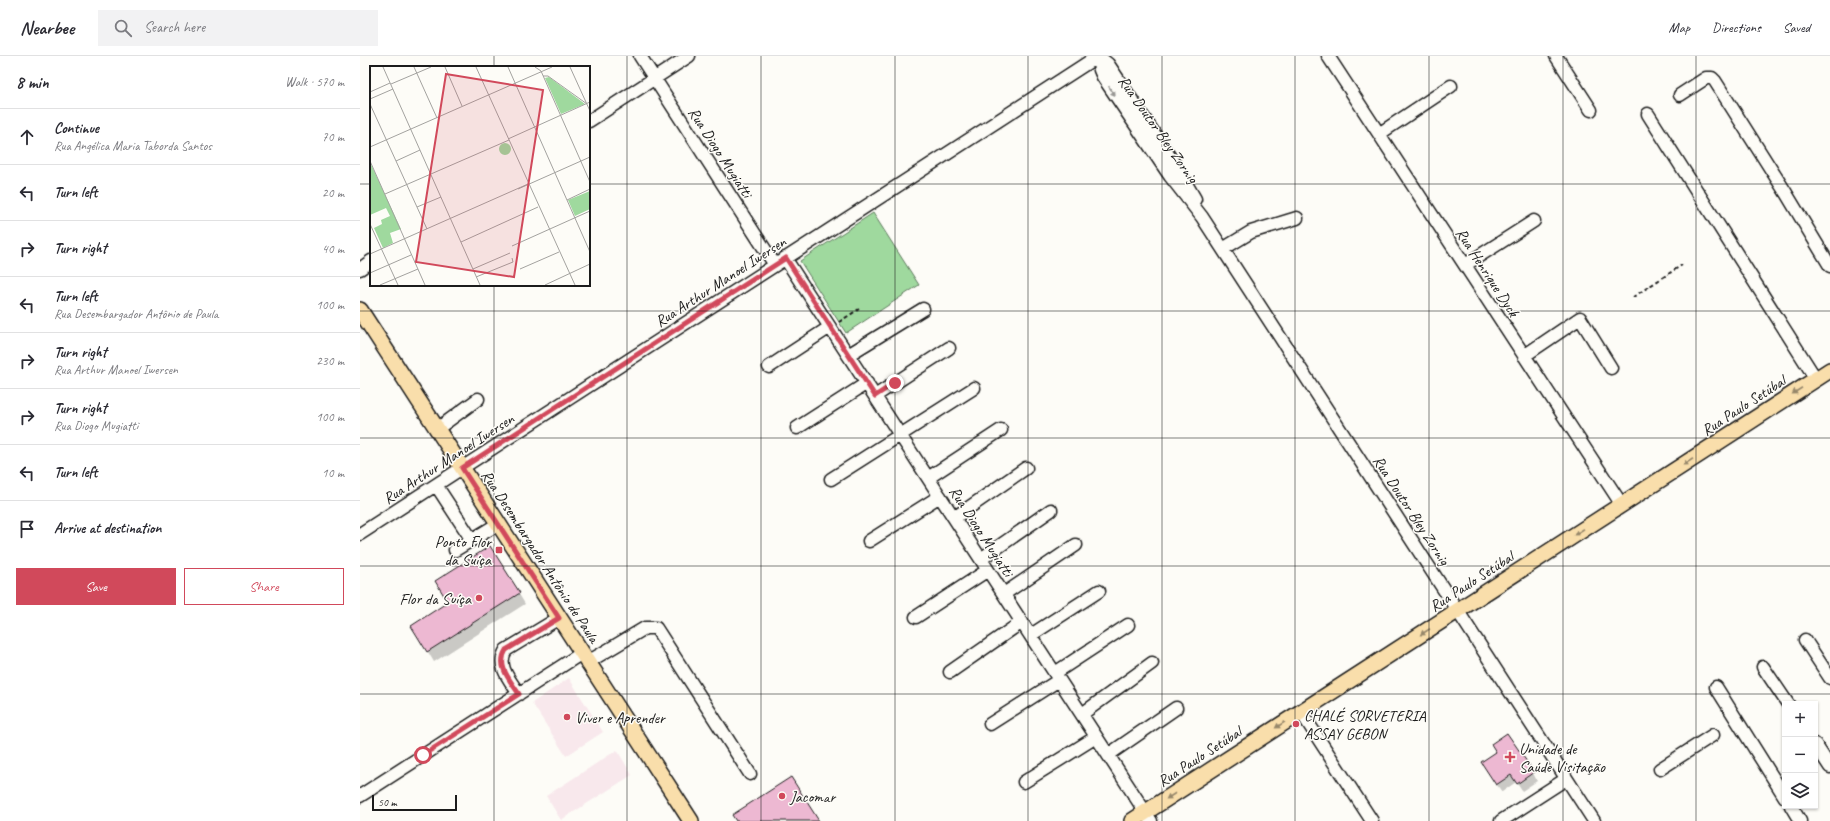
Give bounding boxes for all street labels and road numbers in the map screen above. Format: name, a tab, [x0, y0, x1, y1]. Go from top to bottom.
street label: Rua Doutor Bley Zornig	[1114, 72, 1204, 188]
street label: Rua Diogo Mugiatti	[684, 104, 758, 203]
street label: Rua Henrique Dyck	[1451, 224, 1524, 322]
street label: Rua Arthur Manoel Iwersen	[651, 232, 791, 332]
street label: Rua Paulo Setúbal	[1698, 369, 1792, 440]
street label: Rua Arthur Manoel Iwersen	[379, 409, 519, 509]
street label: Rua Doutor Bley Zornig	[1368, 452, 1455, 570]
street label: Rua Desembargador Antônio de Paula	[477, 466, 604, 648]
street label: Rua Diogo Mugiatti	[945, 483, 1019, 582]
street label: Rua Paulo Setúbal	[1426, 545, 1520, 616]
street label: Rua Paulo Setúbal	[1154, 720, 1248, 791]

